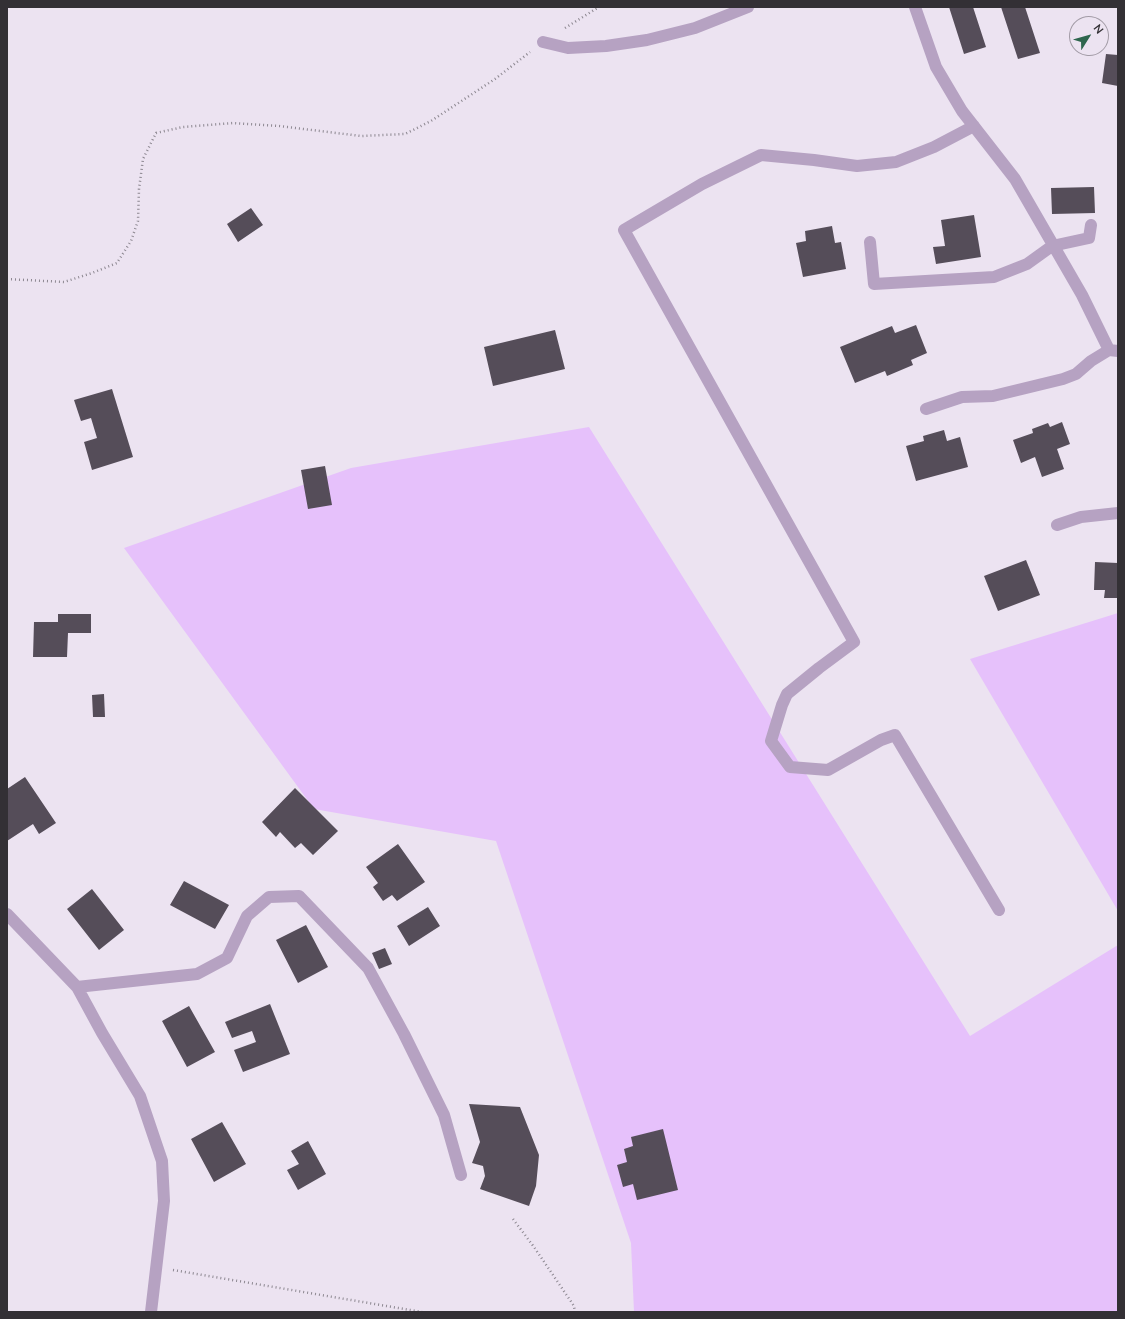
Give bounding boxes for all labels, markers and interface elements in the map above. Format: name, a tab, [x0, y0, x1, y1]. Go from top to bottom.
north arrow	[1069, 16, 1109, 56]
text: N	[1090, 21, 1107, 37]

